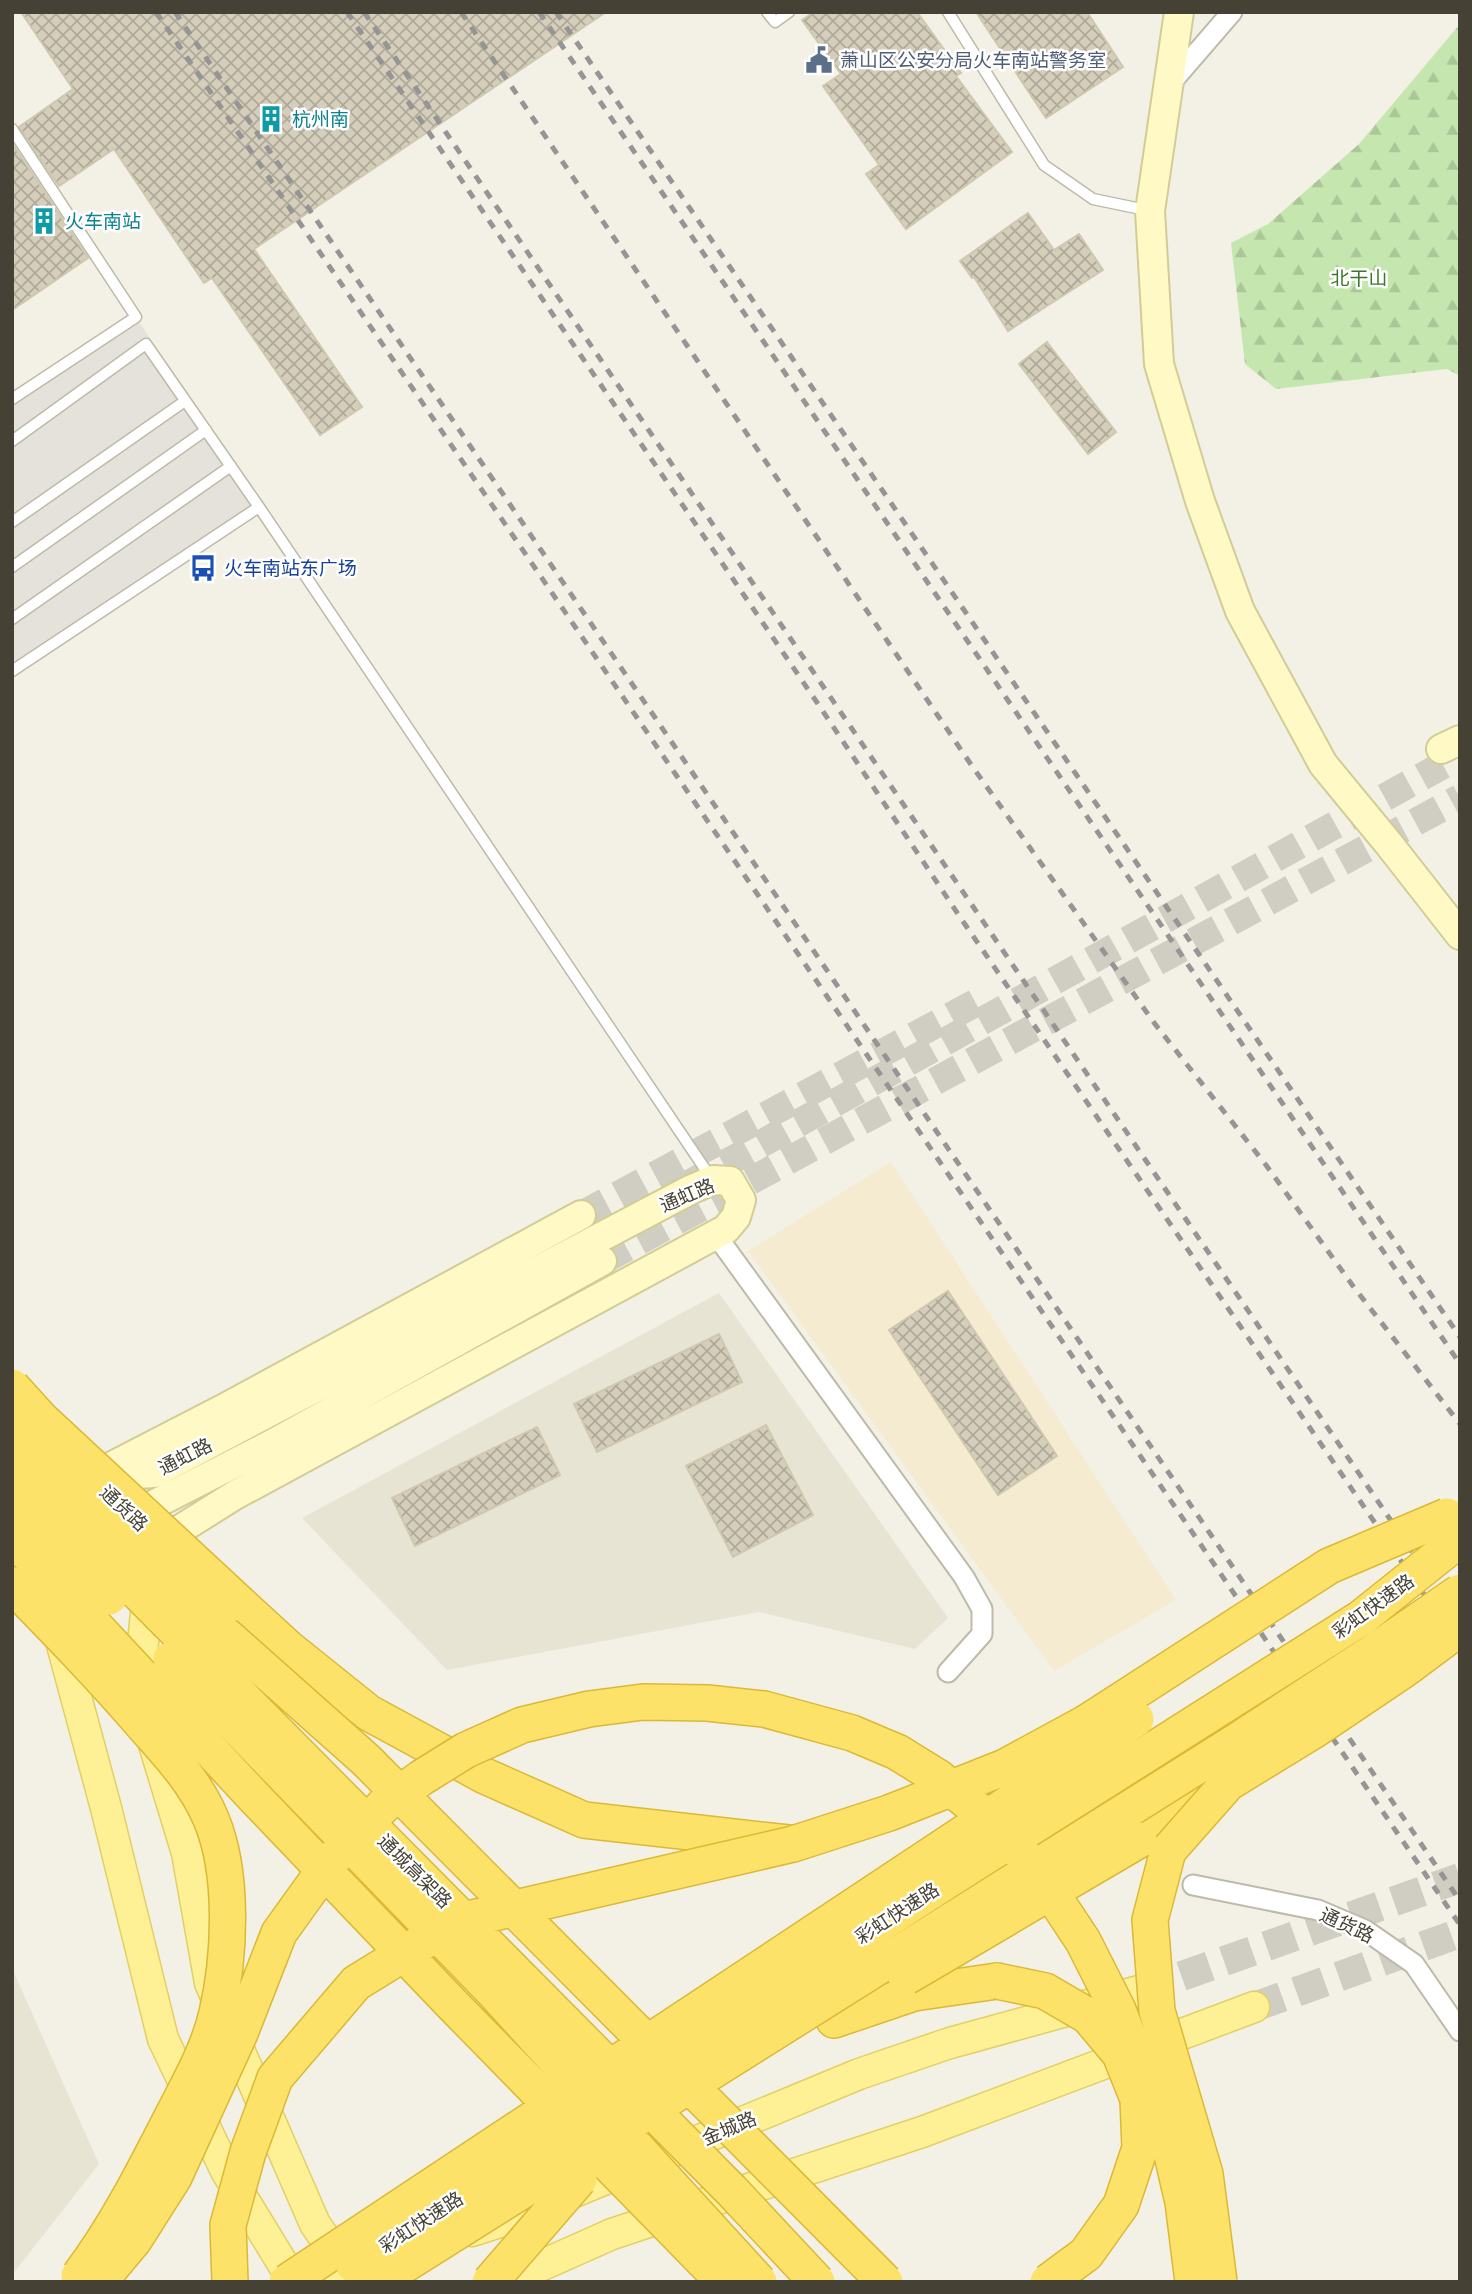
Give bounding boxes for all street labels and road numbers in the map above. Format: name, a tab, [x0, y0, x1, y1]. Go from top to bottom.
street label: 通虹路	[656, 1174, 718, 1218]
street label: 通虹路	[155, 1433, 216, 1481]
street label: 通货路	[94, 1481, 152, 1537]
street label: 彩虹快速路	[1328, 1569, 1419, 1644]
street label: 通城高架路	[372, 1830, 456, 1914]
street label: 彩虹快速路	[851, 1878, 944, 1950]
street label: 通货路	[1316, 1903, 1377, 1949]
street label: 金城路	[698, 2107, 760, 2151]
street label: 彩虹快速路	[375, 2187, 468, 2259]

